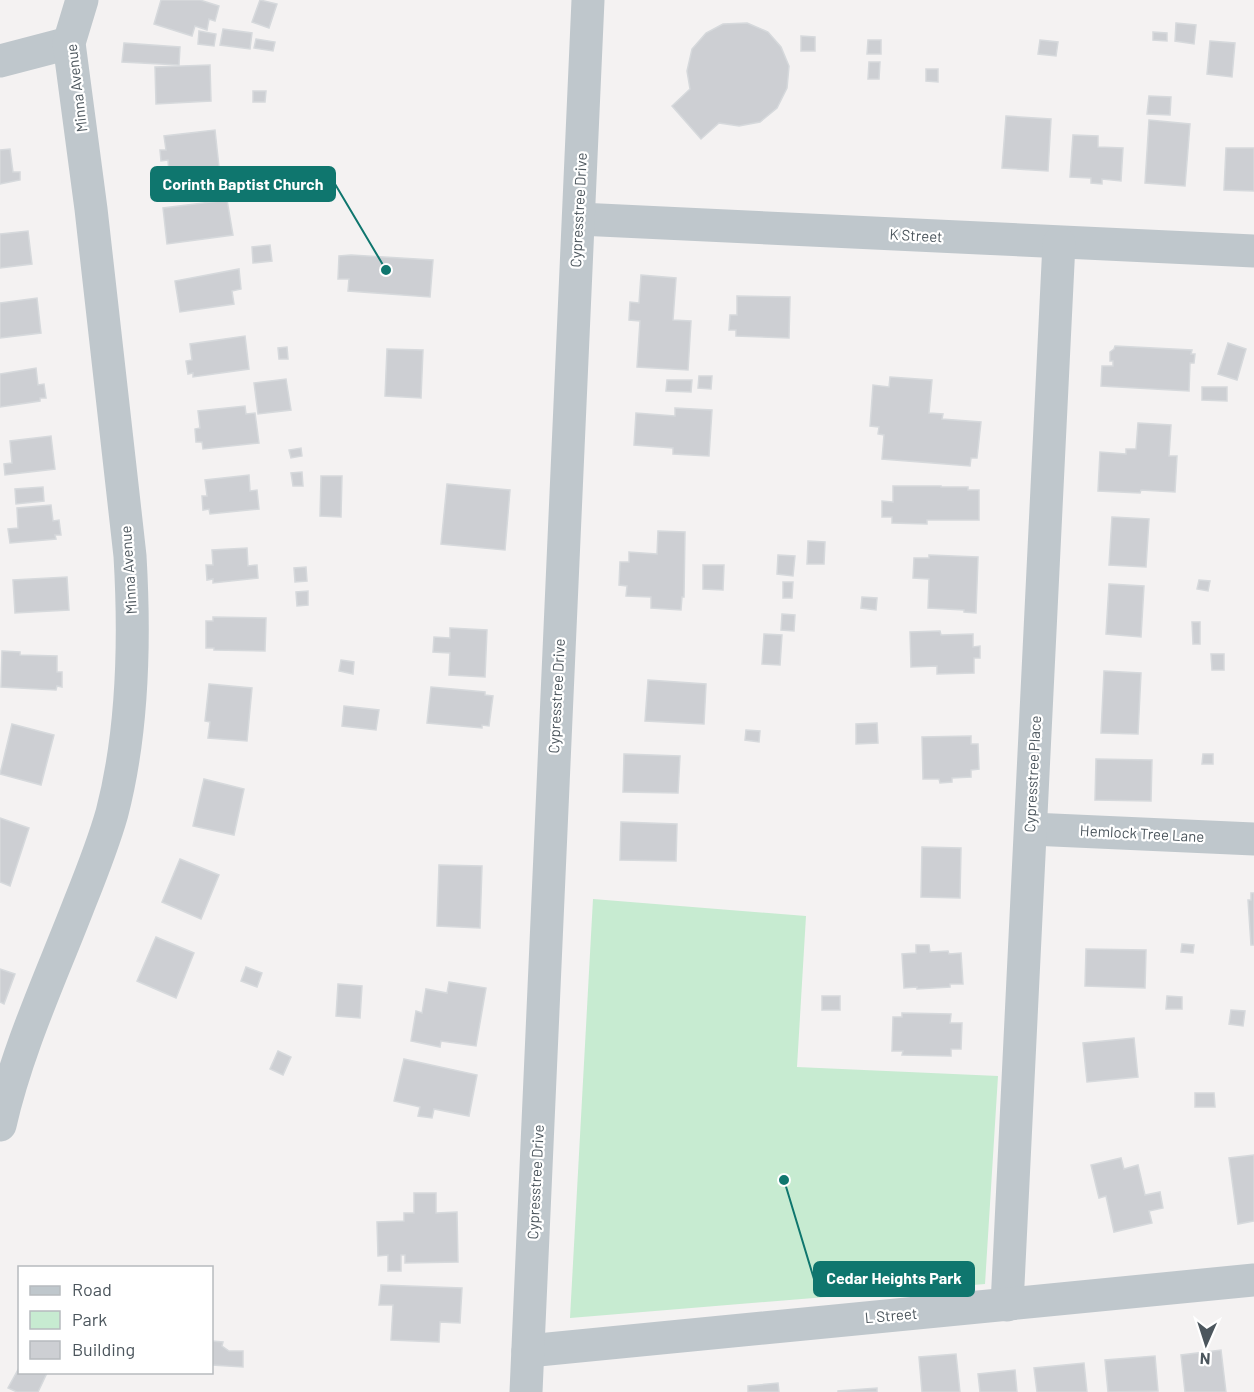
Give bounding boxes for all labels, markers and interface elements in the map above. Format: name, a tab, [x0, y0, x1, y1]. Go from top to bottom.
street label: Minna Avenue	[62, 43, 90, 133]
street label: Cypresstree Drive	[566, 152, 590, 268]
callout: Corinth Baptist Church	[151, 167, 335, 201]
text: Corinth Baptist Church	[163, 174, 323, 193]
street label: K Street	[889, 225, 943, 245]
street label: Minna Avenue	[116, 525, 140, 615]
street label: Cypresstree Drive	[544, 638, 568, 754]
street label: Cypresstree Place	[1020, 715, 1044, 833]
street label: Hemlock Tree Lane	[1079, 821, 1205, 845]
street label: Cypresstree Drive	[523, 1124, 547, 1240]
callout: Cedar Heights Park	[814, 1262, 974, 1296]
legend	[18, 1266, 213, 1374]
text: Cedar Heights Park	[826, 1268, 962, 1287]
text: Road	[72, 1278, 112, 1300]
street label: L Street	[864, 1304, 918, 1326]
text: Park	[72, 1308, 107, 1330]
north arrow	[1176, 1314, 1236, 1374]
text: Building	[72, 1338, 135, 1360]
text: N	[1199, 1350, 1211, 1369]

